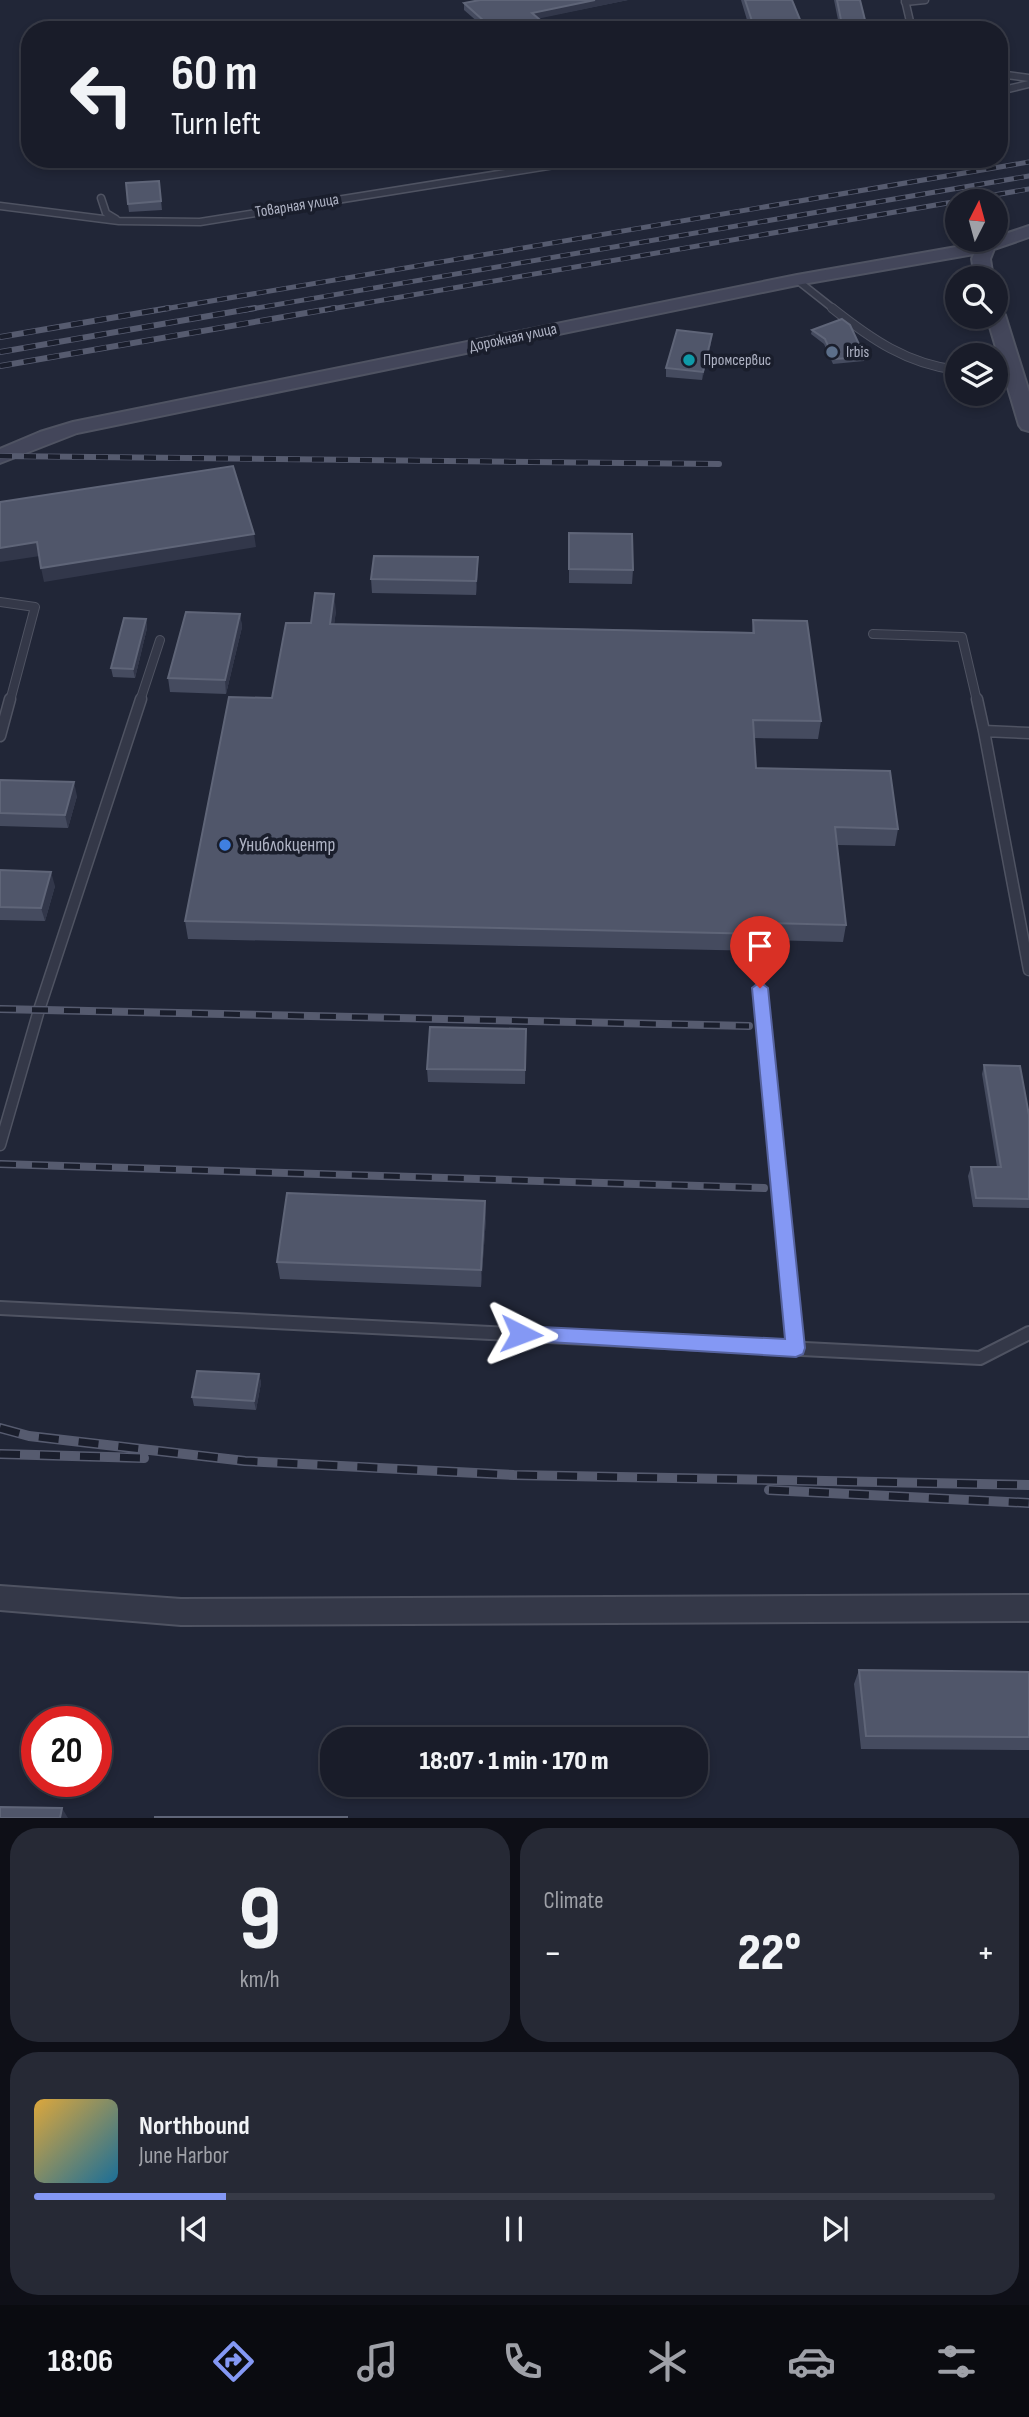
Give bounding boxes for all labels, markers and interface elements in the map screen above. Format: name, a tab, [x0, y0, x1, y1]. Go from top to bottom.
text: 60 m	[171, 45, 258, 104]
icon: left	[56, 49, 147, 140]
text: Turn left	[171, 105, 261, 144]
north arrow	[945, 189, 1008, 252]
map controls	[945, 189, 1008, 406]
street label: Товарная улица	[254, 190, 340, 222]
button: search	[945, 266, 1008, 329]
street label: Дорожная улица	[467, 319, 559, 357]
place label: Irbis	[846, 343, 869, 362]
button: layers	[945, 343, 1008, 406]
marker: Irbis	[824, 344, 840, 360]
place label: Промсервис	[703, 351, 771, 370]
marker: Промсервис	[681, 352, 697, 368]
place label: Униблокцентр	[239, 834, 335, 857]
marker: Униблокцентр	[217, 837, 233, 853]
pin	[730, 916, 790, 988]
icon: arrive	[741, 927, 779, 965]
position arrow	[484, 1297, 558, 1371]
speed limit sign: 20	[21, 1706, 112, 1797]
text: 18:07 · 1 min · 170 m	[419, 1746, 609, 1777]
text: 9	[238, 1866, 281, 1975]
text: Climate	[544, 1887, 603, 1915]
text: 22°	[737, 1922, 801, 1985]
text: −	[544, 1931, 562, 1976]
text: +	[976, 1931, 995, 1976]
text: km/h	[240, 1966, 280, 1994]
text: Northbound	[139, 2111, 250, 2142]
text: June Harbor	[139, 2142, 229, 2170]
icon: previous	[175, 2210, 213, 2248]
icon: pause	[495, 2210, 533, 2248]
icon: next	[816, 2210, 854, 2248]
icon: directions	[209, 2337, 258, 2386]
icon: music	[353, 2337, 402, 2386]
icon: phone	[498, 2337, 547, 2386]
icon: climate	[643, 2337, 692, 2386]
icon: car	[787, 2337, 836, 2386]
icon: filters	[932, 2337, 981, 2386]
text: 18:06	[48, 2342, 113, 2381]

